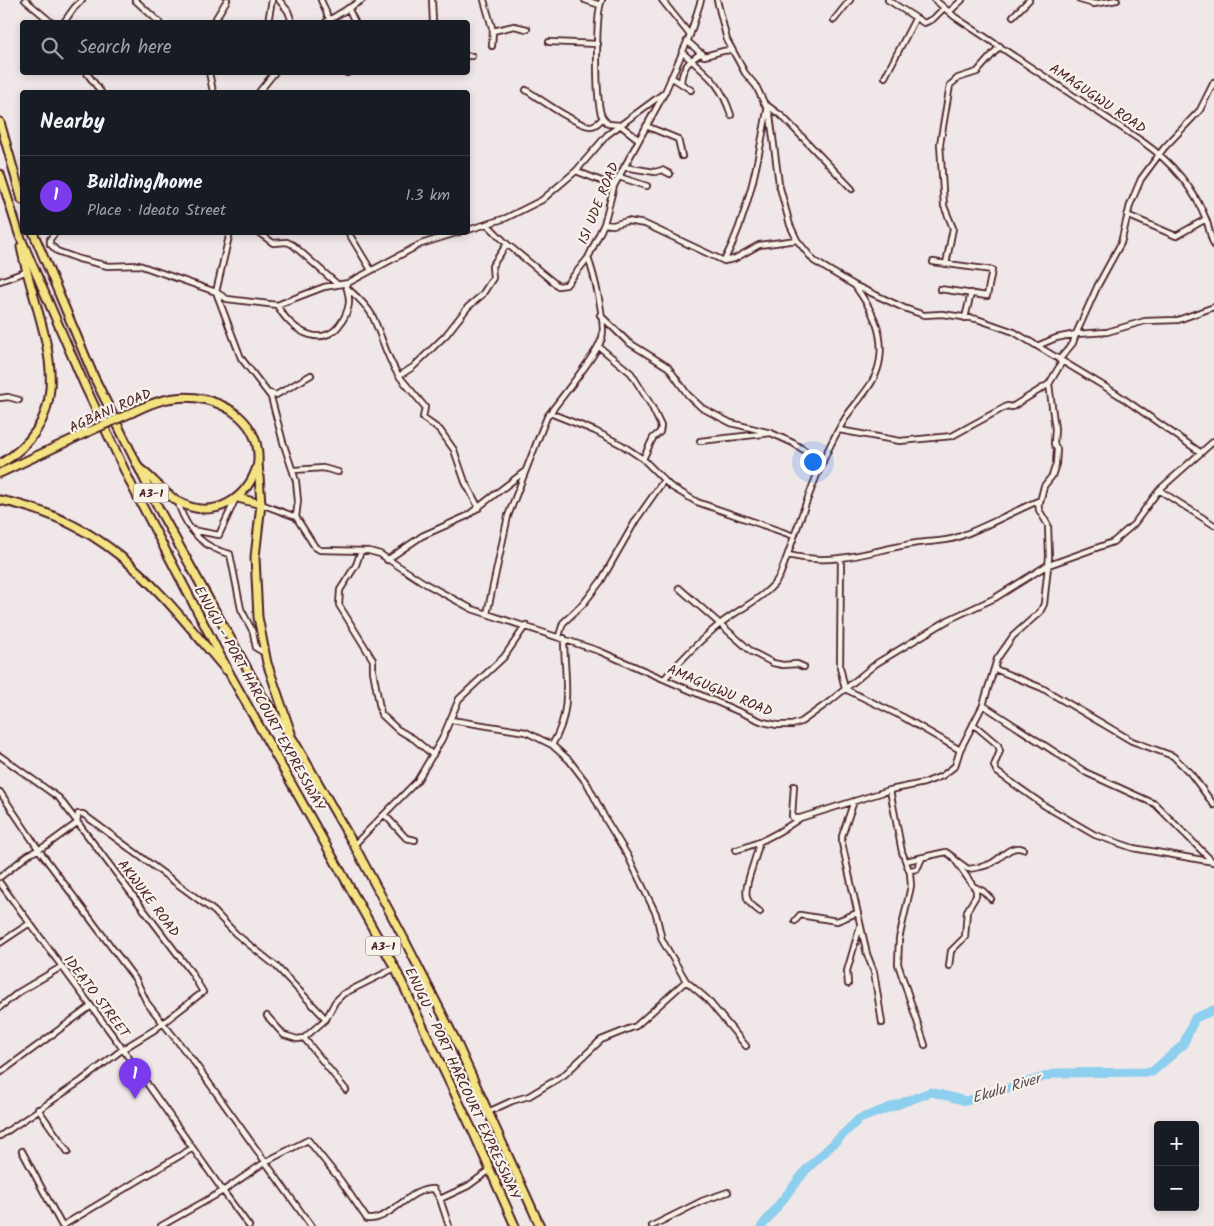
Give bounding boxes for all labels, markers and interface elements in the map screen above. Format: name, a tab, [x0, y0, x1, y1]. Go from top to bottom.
search box	[20, 20, 470, 75]
text: Search here	[78, 33, 172, 63]
icon: search	[38, 34, 66, 62]
street label: AMAGUGWU ROAD	[1045, 58, 1150, 139]
text: Nearby	[40, 106, 105, 139]
street label: ISI UDE ROAD	[572, 159, 625, 248]
text: Building/home	[87, 168, 202, 198]
text: 1	[54, 183, 58, 208]
text: 1.3 km	[405, 183, 450, 208]
text: Place · Ideato Street	[87, 198, 226, 223]
street label: AGBANI ROAD	[66, 383, 155, 439]
your location	[800, 449, 826, 475]
road number: A3-1	[134, 483, 168, 502]
street label: ENUGU - PORT HARCOURT EXPRESSWAY	[188, 582, 331, 816]
street label: AMAGUGWU ROAD	[663, 659, 776, 723]
street label: AKWUKE ROAD	[112, 855, 185, 942]
road number: A3-1	[366, 936, 400, 956]
street label: IDEATO STREET	[58, 951, 136, 1044]
street label: ENUGU - PORT HARCOURT EXPRESSWAY	[398, 964, 526, 1204]
pin: 1	[119, 1058, 151, 1099]
water label: Ekulu River	[969, 1066, 1046, 1111]
map controls	[1154, 1121, 1199, 1211]
button: +	[1154, 1121, 1199, 1166]
button: −	[1154, 1166, 1199, 1211]

